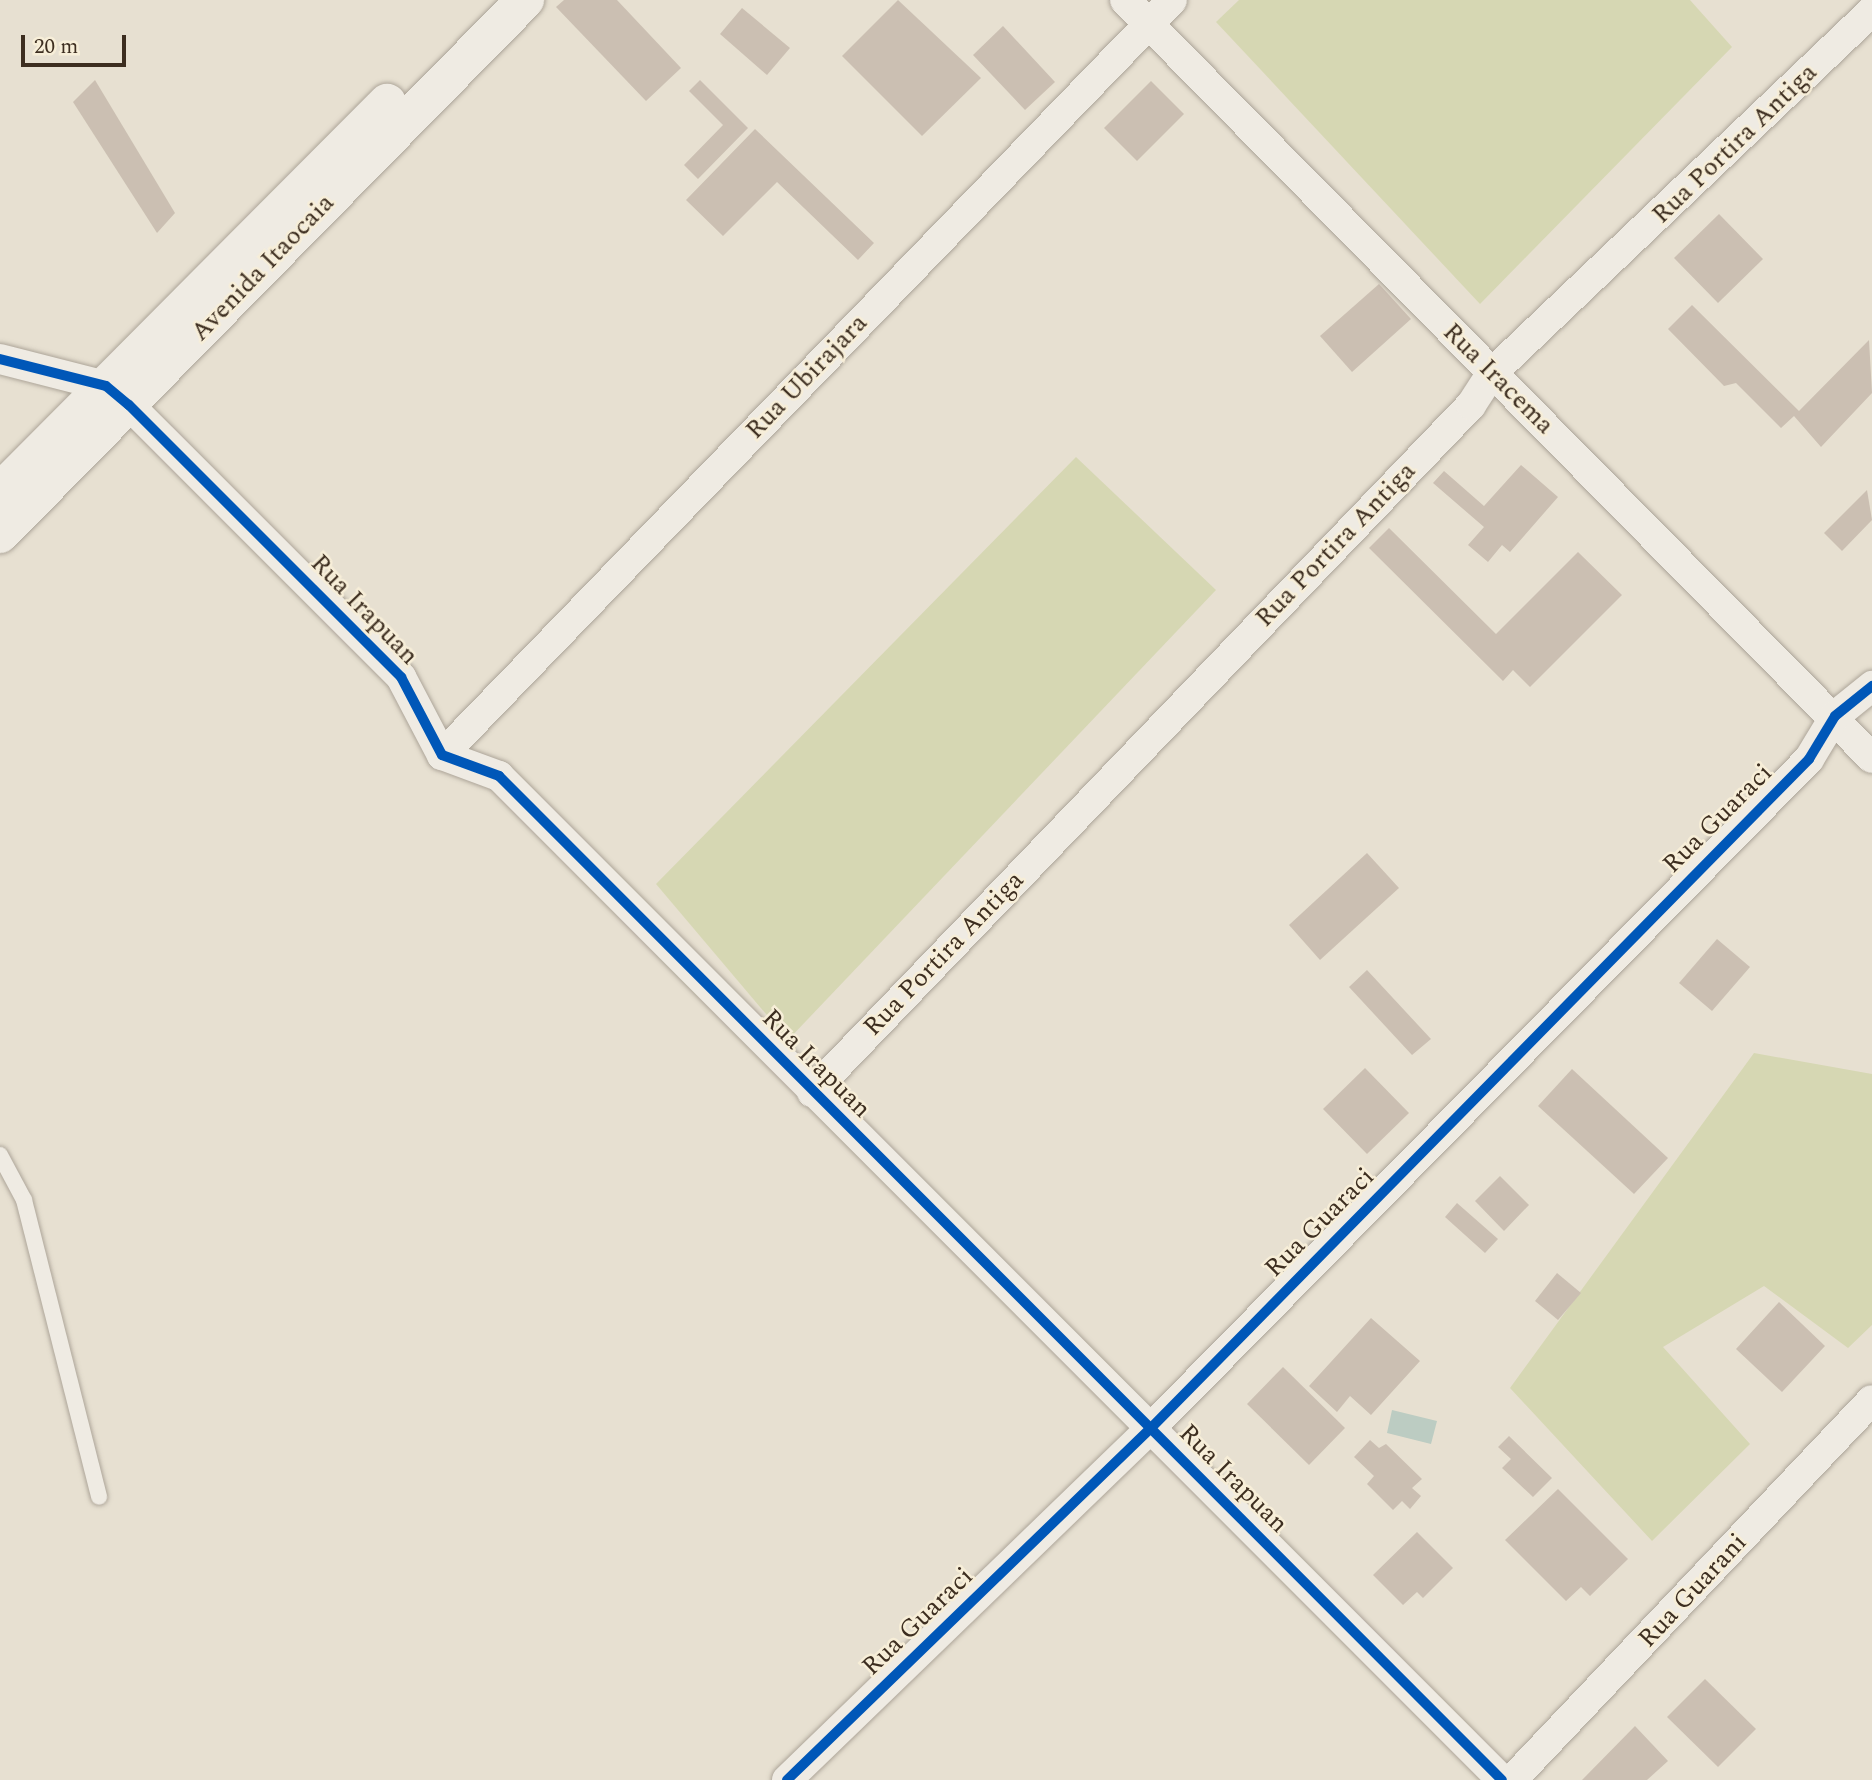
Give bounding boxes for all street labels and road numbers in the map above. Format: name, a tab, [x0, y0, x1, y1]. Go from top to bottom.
street label: Rua Portira Antiga	[1646, 57, 1824, 231]
street label: Avenida Itaocaia	[185, 188, 341, 348]
street label: Rua Ubirajara	[740, 308, 874, 446]
street label: Rua Iracema	[1436, 317, 1560, 441]
street label: Rua Portira Antiga	[1249, 456, 1423, 634]
street label: Rua Irapuan	[304, 548, 424, 672]
street label: Rua Guaraci	[1657, 758, 1779, 880]
street label: Rua Portira Antiga	[857, 865, 1031, 1043]
street label: Rua Irapuan	[755, 1003, 877, 1125]
street label: Rua Guaraci	[1259, 1162, 1381, 1284]
street label: Rua Irapuan	[1172, 1418, 1294, 1540]
street label: Rua Guarani	[1632, 1527, 1754, 1655]
street label: Rua Guaraci	[856, 1561, 980, 1683]

